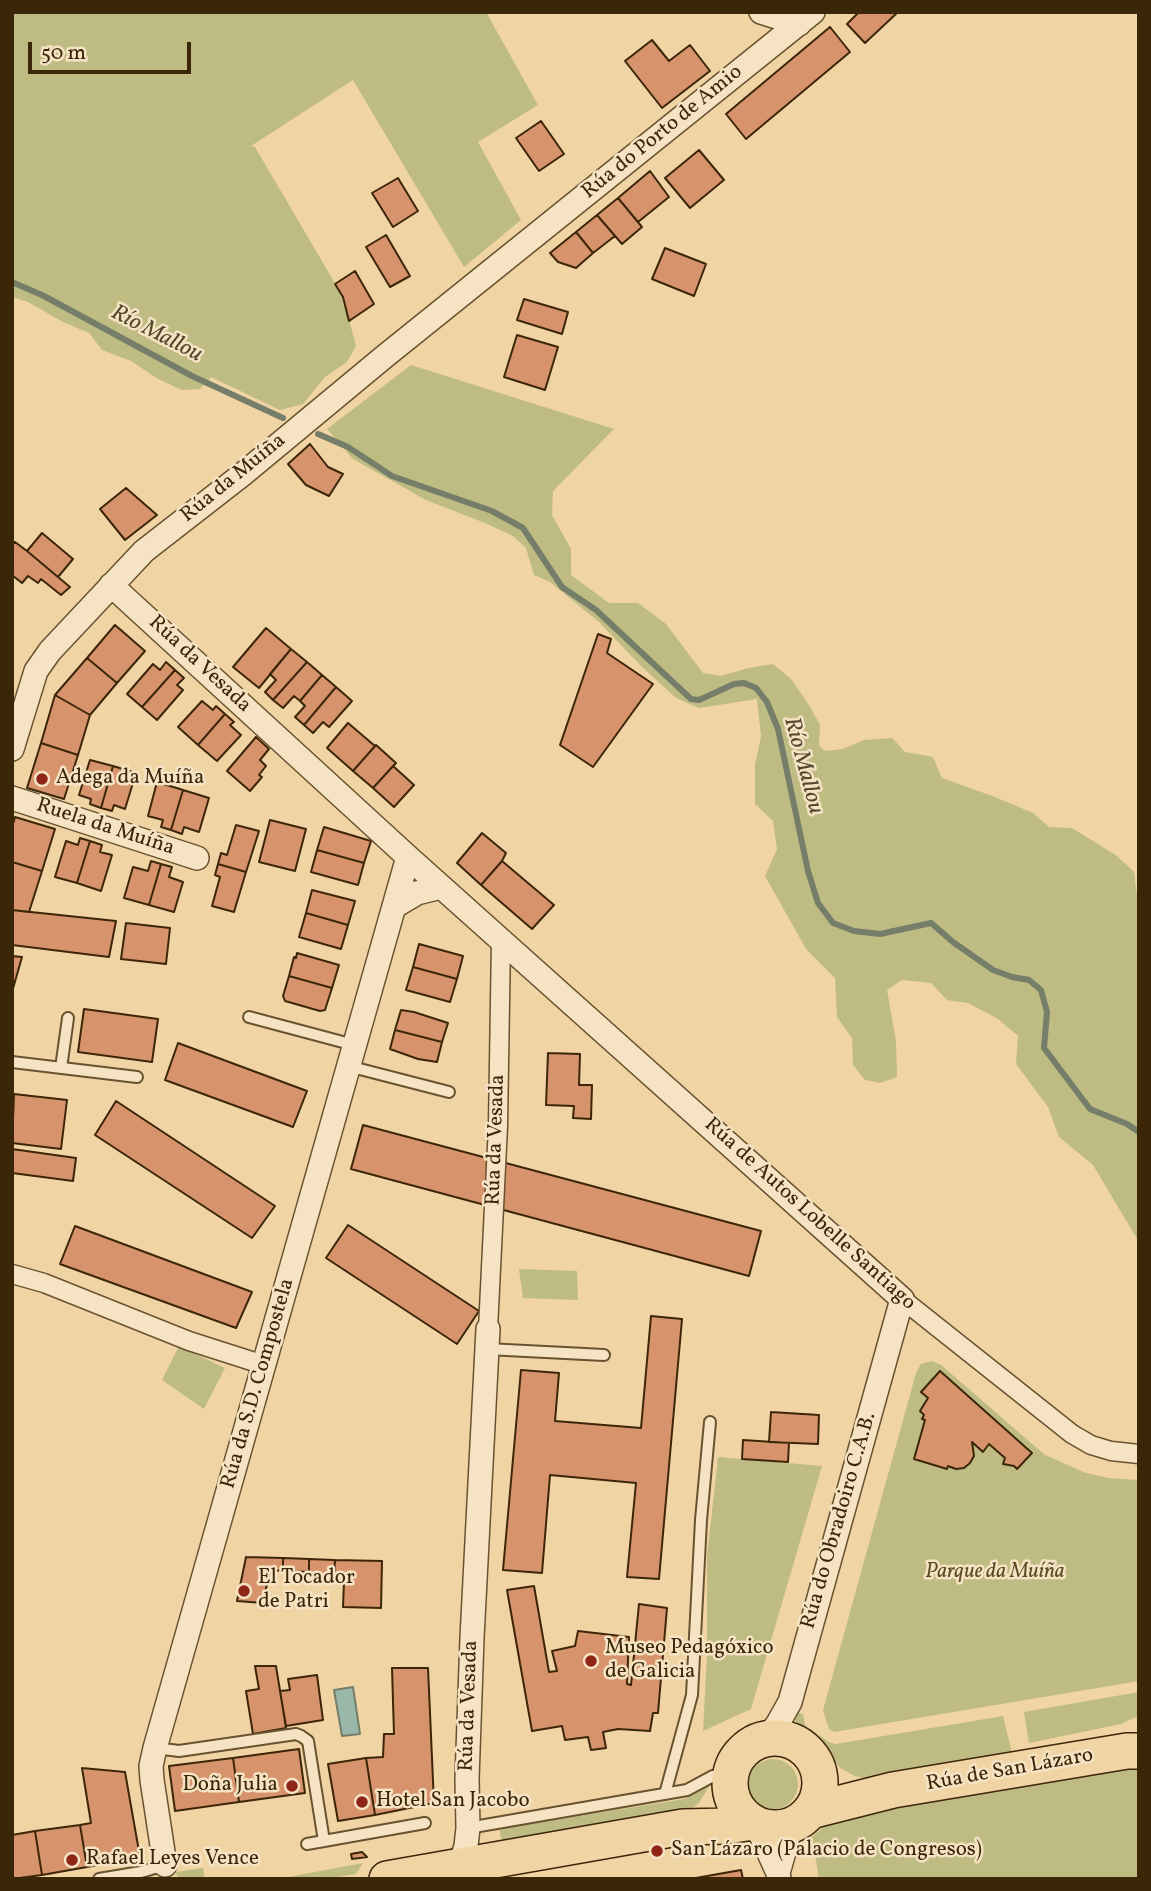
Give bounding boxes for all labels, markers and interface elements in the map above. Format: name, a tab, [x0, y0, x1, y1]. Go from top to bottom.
scale bar	[32, 28, 194, 72]
text: 50 m	[41, 39, 86, 68]
street label: Rúa do Porto de Amio	[578, 61, 748, 205]
water label: Río Mallou	[106, 300, 206, 370]
street label: Rúa da Muíña	[176, 429, 292, 529]
street label: Rúa da Vesada	[142, 611, 256, 719]
water label: Río Mallou	[776, 715, 828, 817]
place label: Adega da Muíña	[56, 766, 204, 792]
marker: Adega da Muíña	[34, 771, 50, 787]
street label: Ruela da Muíña	[33, 794, 177, 862]
street label: Rúa da Vesada	[482, 1074, 512, 1206]
street label: Rúa de Autos Lobelle Santiago	[698, 1113, 920, 1317]
street label: Rúa da S.D. Compostela	[217, 1276, 301, 1492]
street label: Rúa do Obradoiro C.A.B.	[797, 1410, 883, 1632]
park label: Parque da Muíña	[925, 1560, 1065, 1586]
place label: El Tocador de Patri	[258, 1566, 355, 1616]
marker: El Tocador de Patri	[236, 1583, 252, 1599]
place label: Museo Pedagóxico de Galicia	[605, 1636, 774, 1686]
street label: Rúa da Vesada	[455, 1640, 485, 1772]
marker: Museo Pedagóxico de Galicia	[583, 1653, 599, 1669]
street label: Rúa de San Lázaro	[925, 1744, 1095, 1798]
place label: Doña Julia	[182, 1773, 278, 1799]
marker: Doña Julia	[284, 1778, 300, 1794]
place label: Hotel San Jacobo	[376, 1789, 530, 1815]
marker: Hotel San Jacobo	[354, 1794, 370, 1810]
place label: San Lázaro (Palacio de Congresos)	[671, 1838, 982, 1864]
marker: San Lázaro (Palacio de Congresos)	[649, 1843, 665, 1859]
place label: Rafael Leyes Vence	[86, 1847, 259, 1873]
marker: Rafael Leyes Vence	[64, 1852, 80, 1868]

